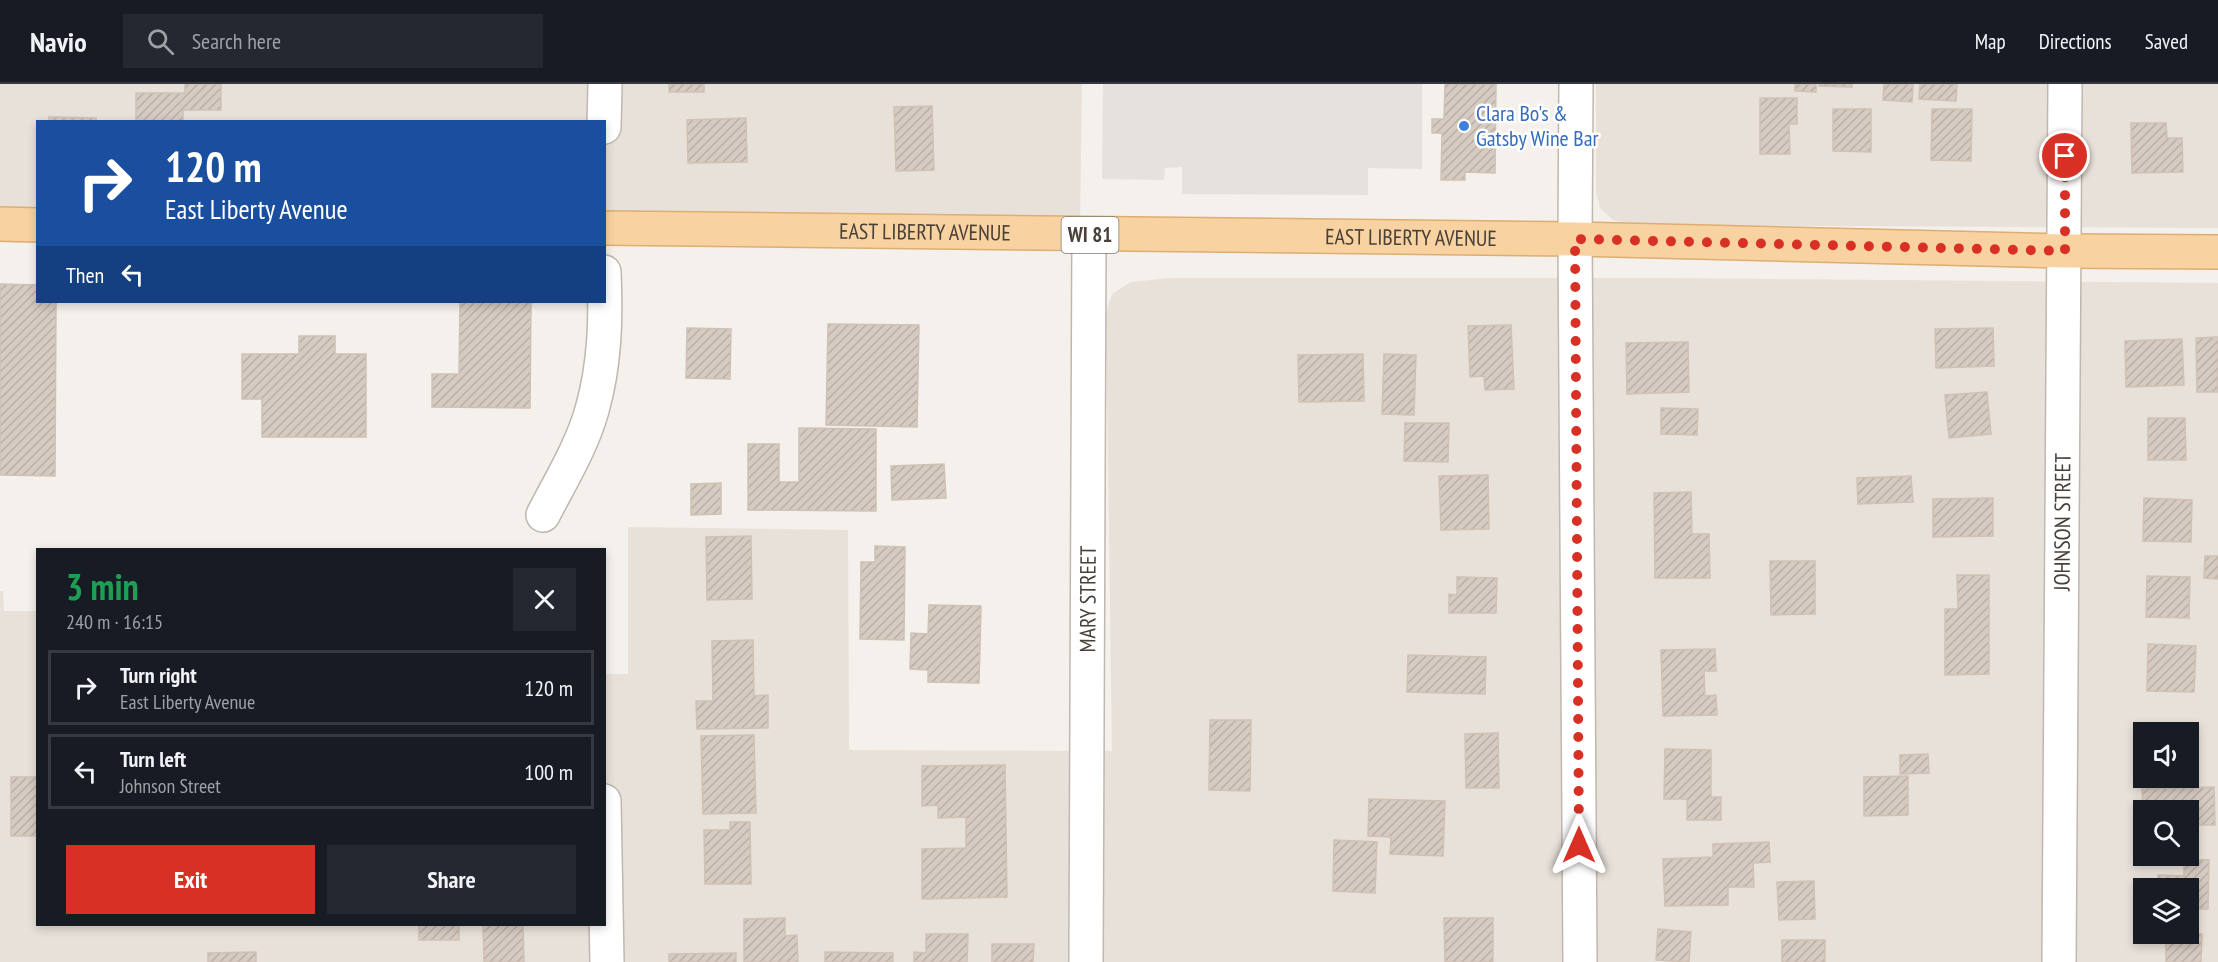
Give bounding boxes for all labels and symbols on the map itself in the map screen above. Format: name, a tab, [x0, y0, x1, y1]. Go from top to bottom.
place label: Clara Bo's & Gatsby Wine Bar	[1476, 99, 1599, 152]
marker: Clara Bo's & Gatsby Wine Bar	[1457, 119, 1471, 133]
pin	[2039, 130, 2090, 181]
street label: EAST LIBERTY AVENUE	[839, 217, 1011, 247]
road number: WI 81	[1062, 217, 1118, 253]
street label: EAST LIBERTY AVENUE	[1325, 222, 1497, 252]
street label: JOHNSON STREET	[2048, 453, 2076, 592]
street label: MARY STREET	[1073, 545, 1102, 652]
position arrow	[1547, 813, 1611, 877]

